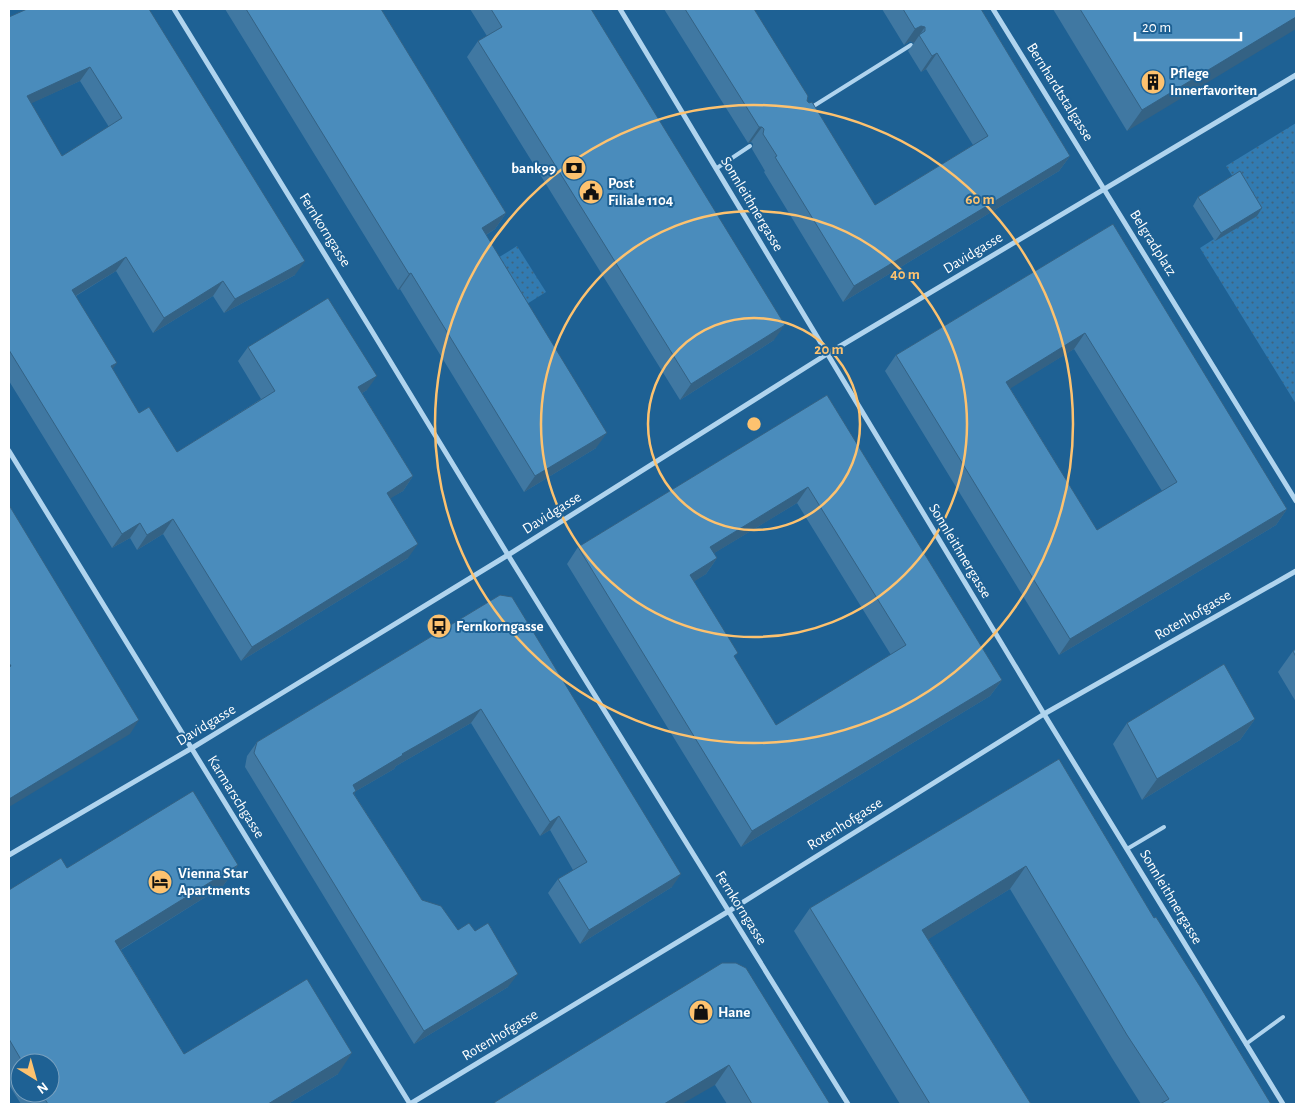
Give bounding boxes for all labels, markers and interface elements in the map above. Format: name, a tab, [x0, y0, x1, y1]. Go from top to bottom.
scale bar	[1135, 10, 1241, 42]
text: 20 m	[1142, 20, 1171, 35]
street label: Bernhardtstalgasse	[1024, 40, 1096, 144]
place label: Pflege Innerfavoriten	[1170, 66, 1257, 98]
building icon: Pflege Innerfavoriten	[1140, 69, 1166, 95]
street label: Sonnleithnergasse	[718, 154, 786, 254]
bank icon: bank99	[561, 155, 587, 181]
place label: bank99	[511, 161, 556, 176]
place label: Post Filiale 1104	[608, 176, 674, 208]
public building icon: Post Filiale 1104	[578, 179, 604, 205]
street label: Fernkorngasse	[296, 190, 354, 270]
text: 60 m	[965, 192, 995, 207]
street label: Belgradplatz	[1127, 207, 1179, 279]
street label: Davidgasse	[941, 229, 1005, 276]
text: 40 m	[890, 267, 920, 282]
text: 20 m	[814, 342, 844, 357]
centre of rings	[745, 415, 763, 433]
street label: Davidgasse	[520, 489, 584, 537]
street label: Sonnleithnergasse	[926, 501, 994, 601]
street label: Rotenhofgasse	[1152, 587, 1234, 643]
bus stop icon: Fernkorngasse	[426, 613, 452, 639]
place label: Fernkorngasse	[456, 619, 543, 634]
street label: Davidgasse	[174, 701, 238, 748]
street label: Karmarschgasse	[205, 753, 267, 841]
street label: Rotenhofgasse	[805, 795, 885, 853]
street label: Sonnleithnergasse	[1137, 847, 1205, 947]
place label: Vienna Star Apartments	[178, 866, 250, 898]
street label: Fernkorngasse	[712, 868, 770, 948]
hotel icon: Vienna Star Apartments	[147, 869, 173, 895]
shop icon: Hane	[688, 999, 714, 1025]
place label: Hane	[718, 1005, 750, 1020]
street label: Rotenhofgasse	[459, 1006, 541, 1063]
north arrow	[10, 1053, 60, 1103]
text: N	[34, 1079, 50, 1096]

